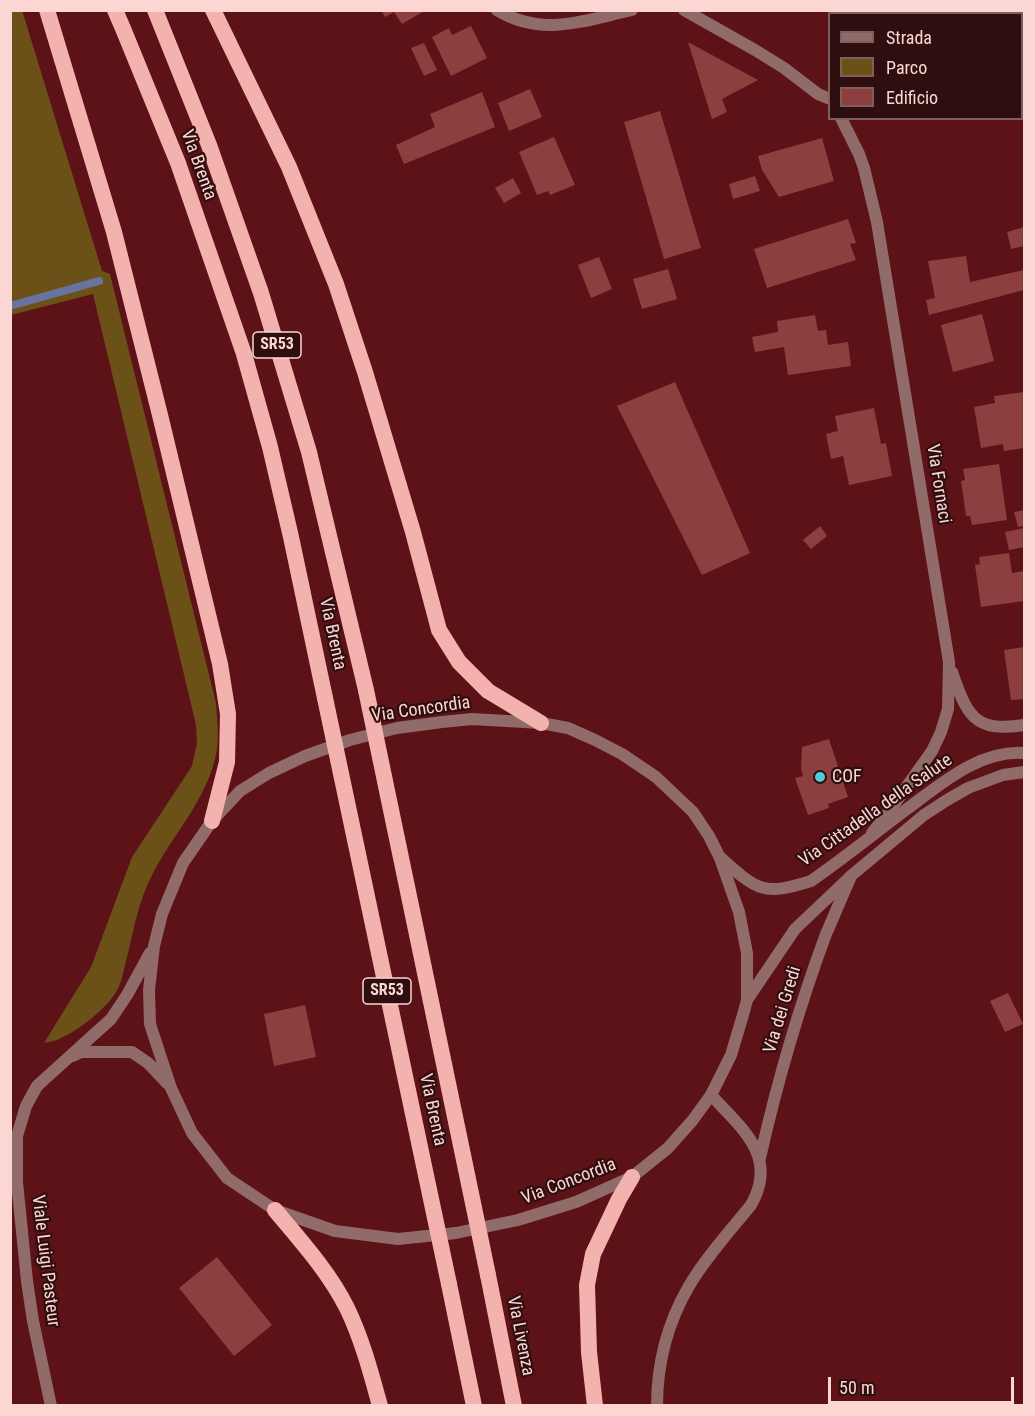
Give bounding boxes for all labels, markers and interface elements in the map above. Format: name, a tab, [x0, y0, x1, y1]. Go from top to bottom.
legend	[828, 12, 1023, 120]
text: Strada	[886, 27, 932, 48]
text: Parco	[886, 57, 927, 78]
text: Edificio	[886, 87, 938, 108]
street label: Via Brenta	[175, 127, 221, 203]
road number: SR53	[253, 332, 301, 358]
street label: Via Fornaci	[921, 443, 955, 525]
street label: Via Brenta	[314, 596, 350, 672]
street label: Via Concordia	[370, 692, 472, 728]
street label: Via Cittadella della Salute	[795, 750, 957, 872]
place label: COF	[832, 766, 862, 788]
marker: COF	[813, 770, 827, 784]
street label: Via dei Gredi	[760, 964, 806, 1056]
road number: SR53	[363, 978, 411, 1004]
street label: Via Brenta	[414, 1072, 450, 1148]
street label: Via Concordia	[519, 1154, 619, 1210]
street label: Viale Luigi Pasteur	[26, 1194, 64, 1328]
street label: Via Livenza	[502, 1294, 538, 1378]
scale bar	[831, 1365, 1017, 1403]
text: 50 m	[839, 1377, 874, 1398]

